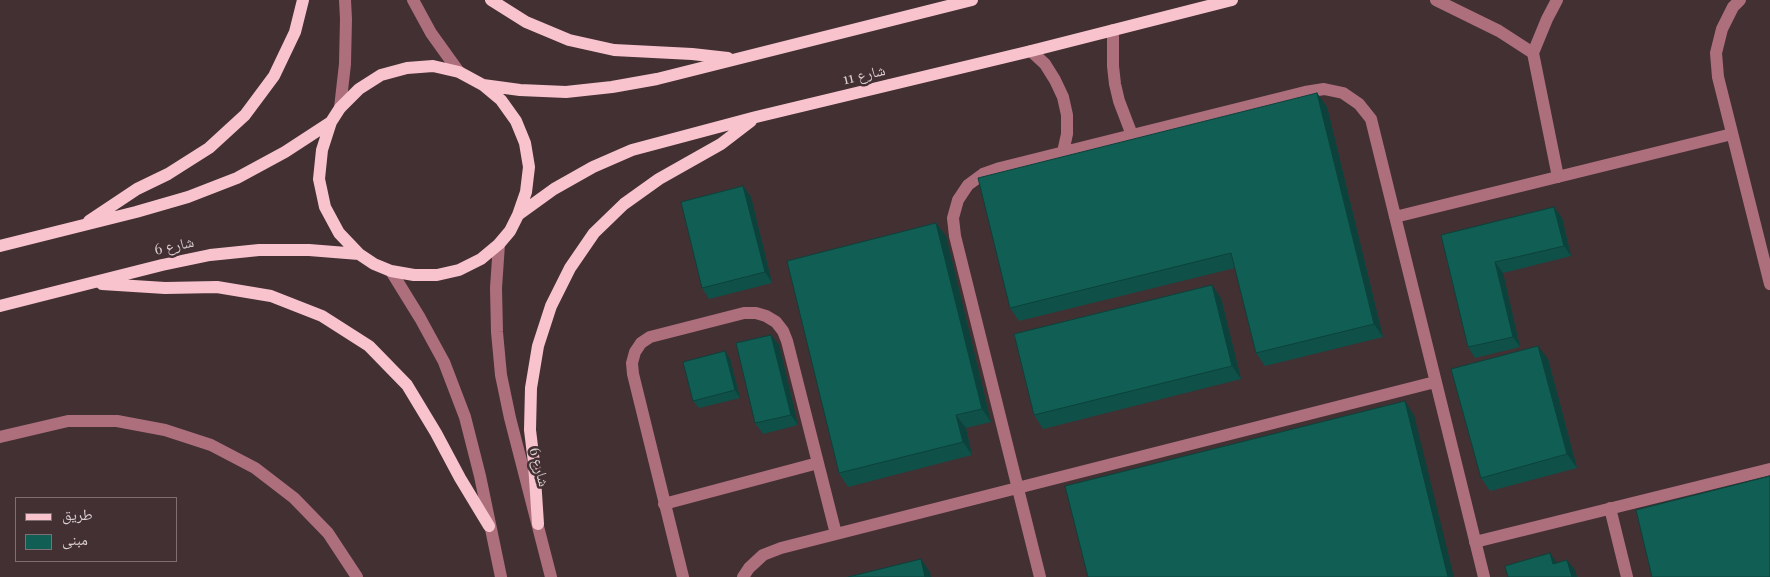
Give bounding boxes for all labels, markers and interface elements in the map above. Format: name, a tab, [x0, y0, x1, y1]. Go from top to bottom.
street label: شارع 11	[841, 61, 887, 89]
street label: شارع 6	[153, 233, 195, 259]
street label: شارع 6	[525, 445, 553, 489]
legend	[15, 497, 178, 562]
text: طريق	[62, 504, 93, 524]
text: مبنى	[62, 529, 88, 549]

